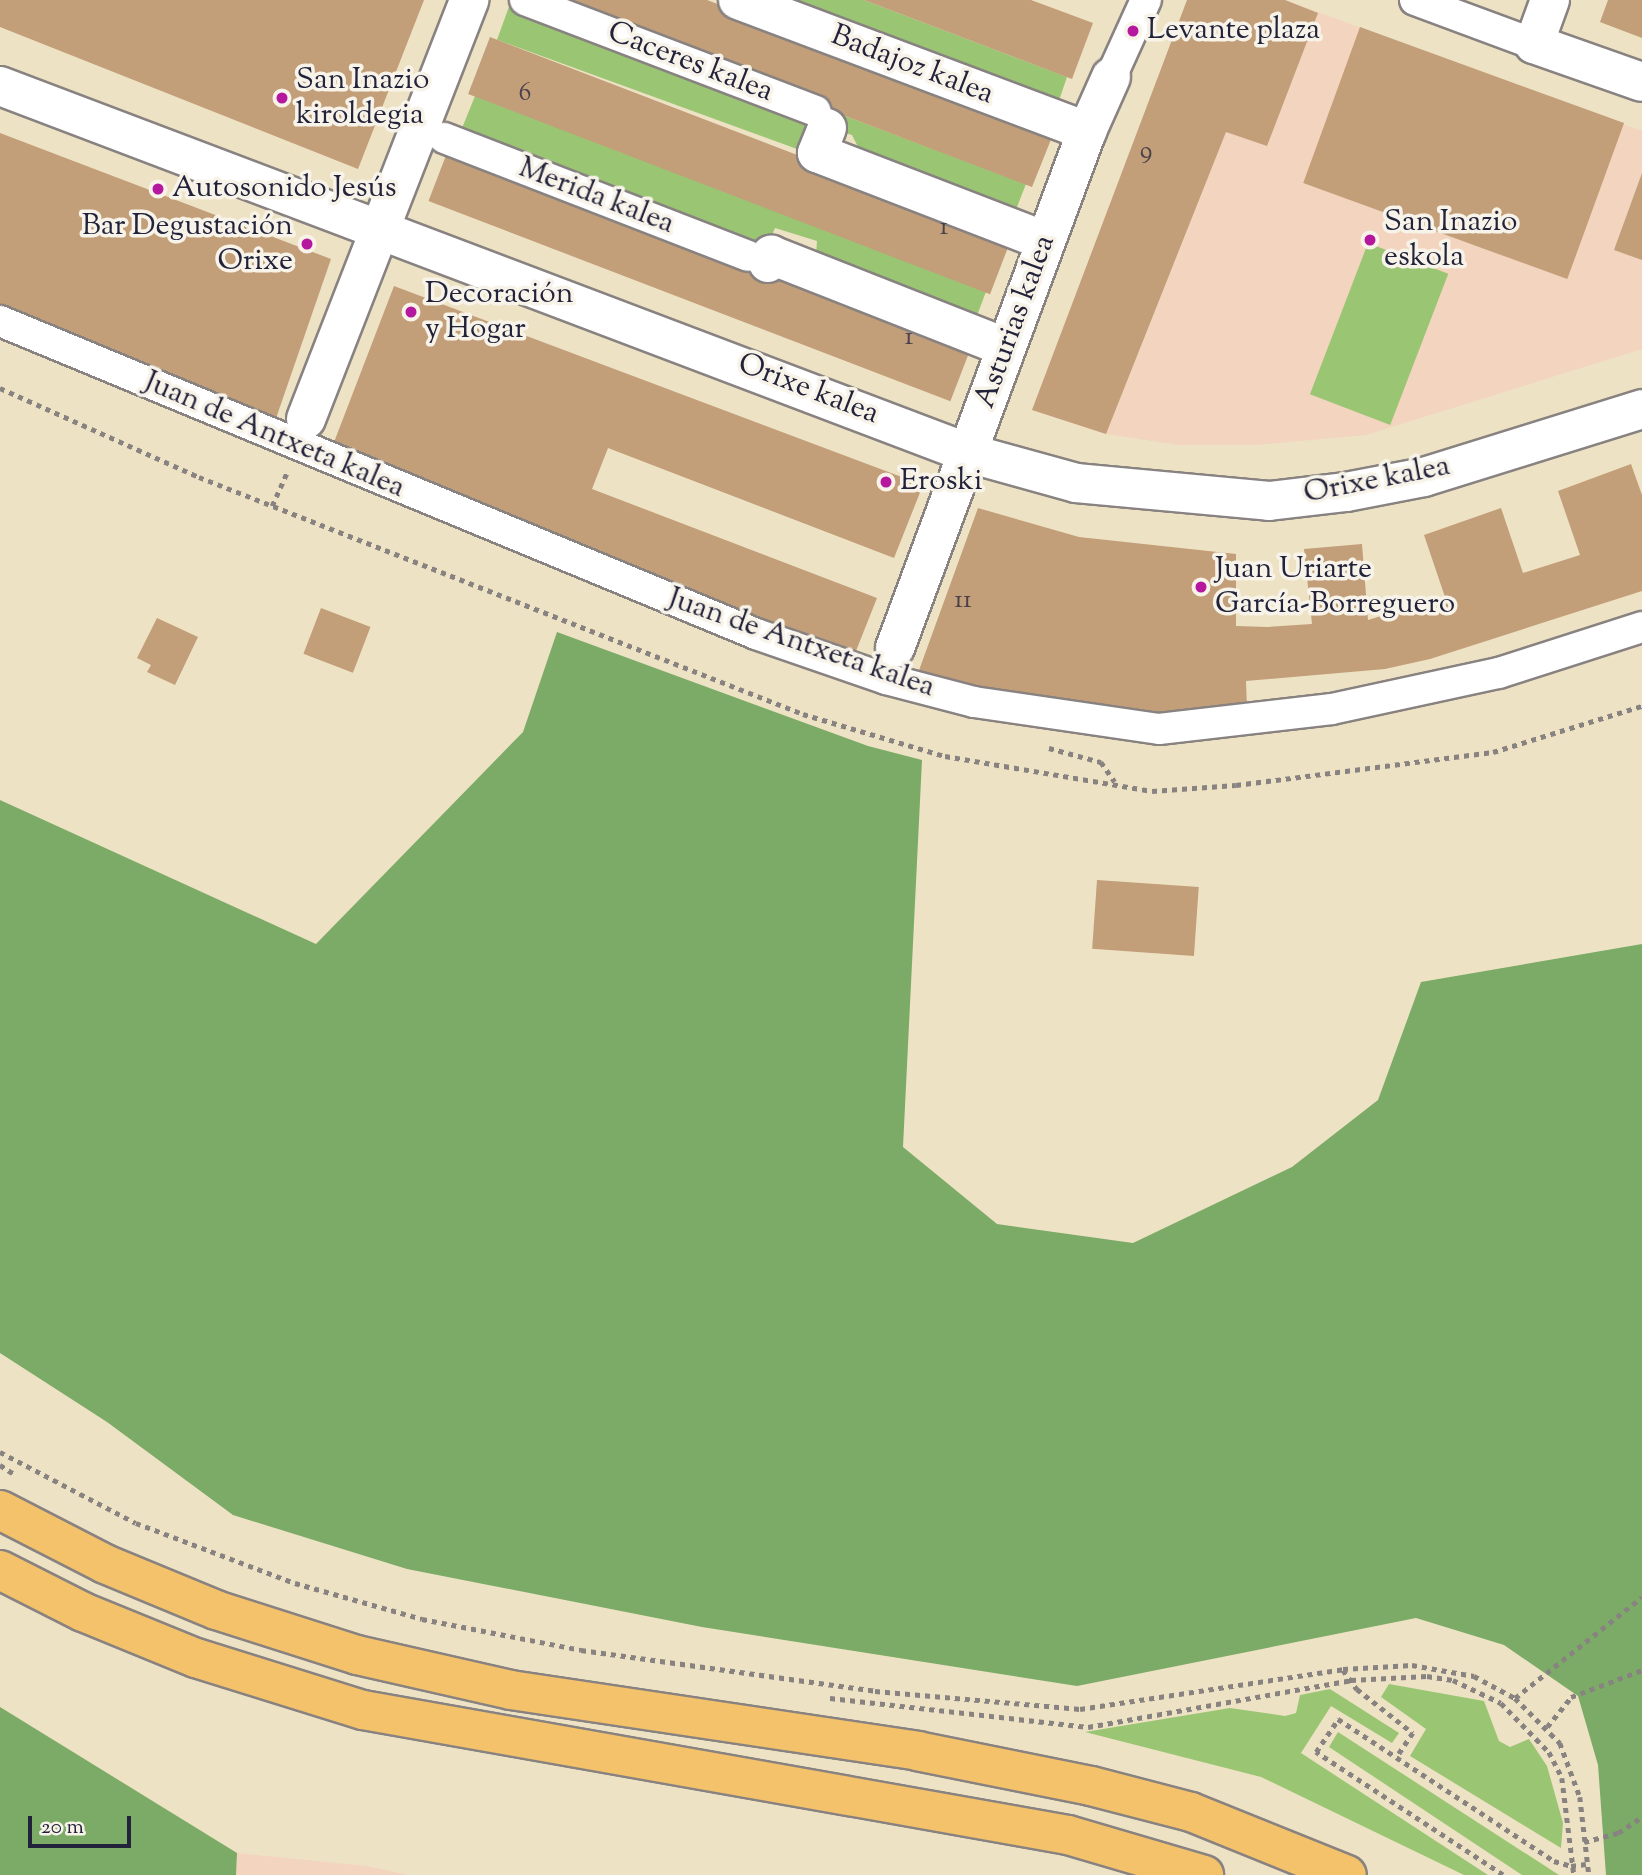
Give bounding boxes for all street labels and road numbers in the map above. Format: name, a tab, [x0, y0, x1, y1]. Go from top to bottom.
street label: Caceres kalea	[602, 15, 778, 111]
street label: Badajoz kalea	[826, 19, 998, 113]
street label: Merida kalea	[513, 151, 679, 243]
street label: Asturias kalea	[968, 231, 1064, 413]
street label: Orixe kalea	[732, 347, 884, 433]
street label: Juan de Antxeta kalea	[138, 365, 410, 507]
street label: Orixe kalea	[1301, 449, 1453, 513]
street label: Juan de Antxeta kalea	[663, 581, 939, 707]

